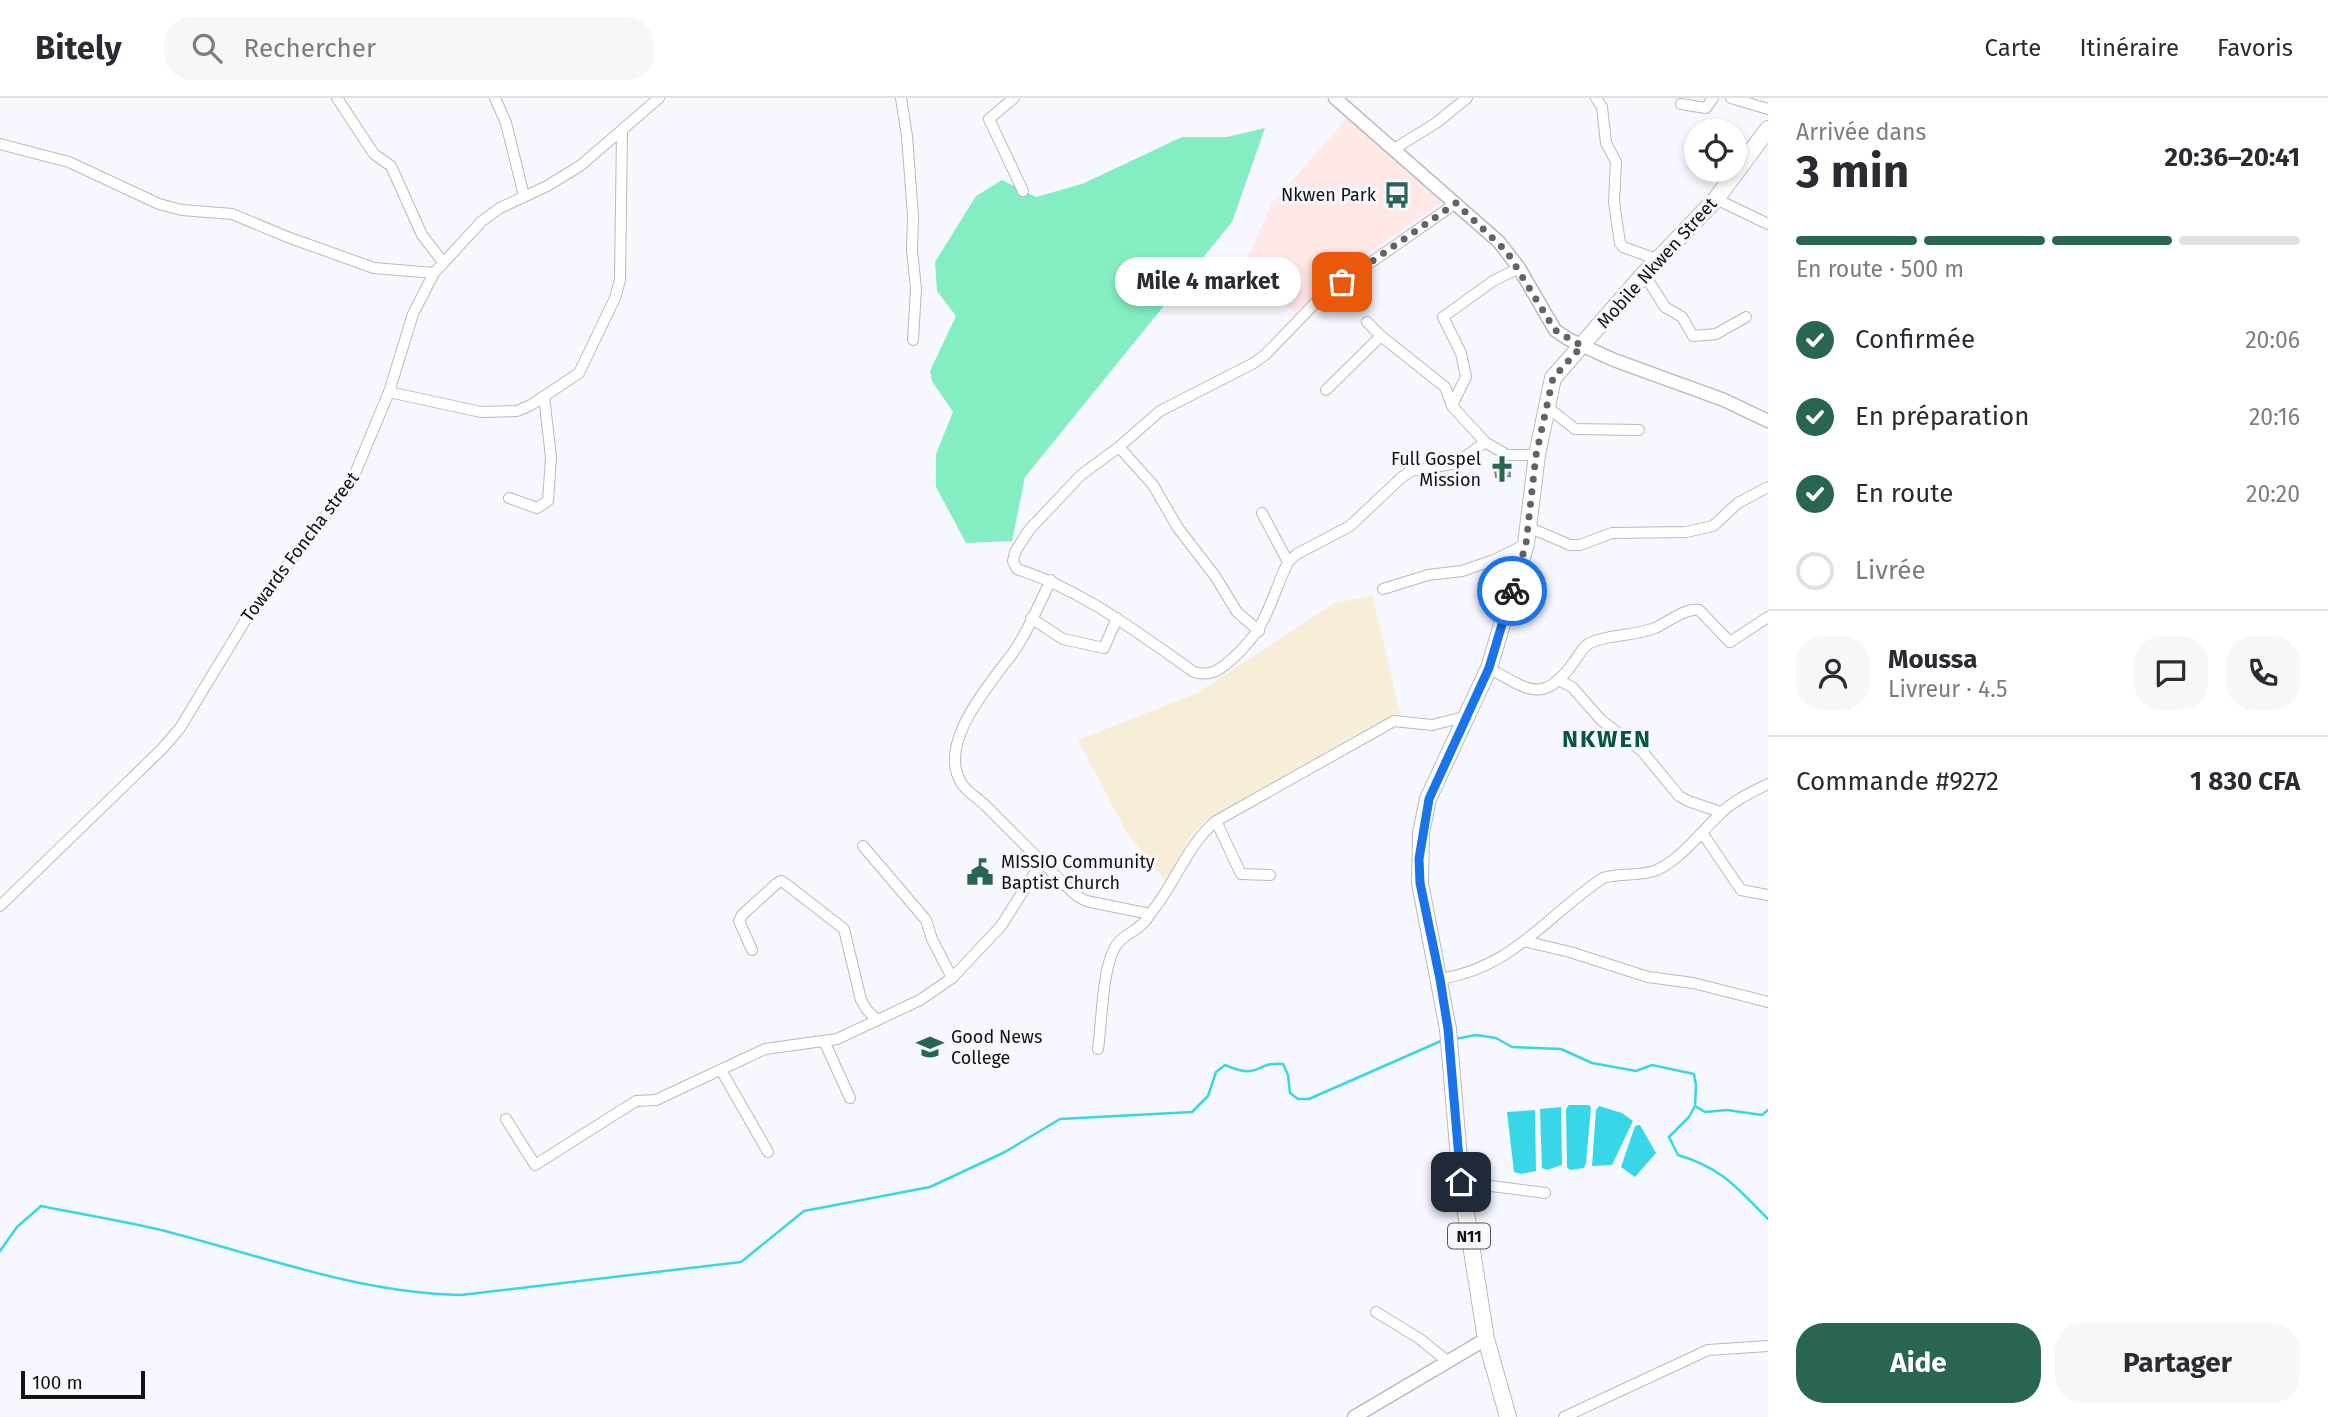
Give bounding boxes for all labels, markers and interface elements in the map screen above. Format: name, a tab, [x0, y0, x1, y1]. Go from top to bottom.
search box	[164, 17, 654, 80]
text: Bitely	[35, 28, 122, 68]
icon: search	[188, 29, 226, 67]
text: Rechercher	[244, 33, 376, 64]
text: Carte	[1985, 34, 2041, 62]
text: Itinéraire	[2079, 34, 2179, 62]
text: Favoris	[2217, 34, 2293, 62]
text: Arrivée dans	[1796, 118, 1926, 146]
map controls	[1684, 119, 1747, 182]
button: locate	[1684, 119, 1747, 182]
text: 20:36–20:41	[2165, 142, 2300, 173]
text: 3 min	[1796, 144, 1909, 199]
bus stop icon: Nkwen Park	[1382, 180, 1412, 210]
place label: Nkwen Park	[1281, 184, 1377, 206]
street label: Mobile Nkwen Street	[1592, 193, 1722, 333]
pin	[1312, 252, 1372, 312]
text: En route · 500 m	[1796, 255, 1964, 283]
callout: Mile 4 market	[1114, 258, 1300, 306]
icon: bag	[1323, 263, 1361, 301]
text: Mile 4 market	[1136, 267, 1280, 295]
icon: check	[1796, 321, 1834, 359]
text: Confirmée	[1855, 324, 1975, 355]
text: 20:06	[2245, 326, 2300, 354]
icon: check	[1796, 398, 1834, 436]
text: En préparation	[1855, 401, 2029, 432]
text: 20:16	[2249, 403, 2300, 431]
place label: Full Gospel Mission	[1391, 448, 1481, 491]
church icon: Full Gospel Mission	[1487, 454, 1517, 484]
street label: Towards Foncha street	[236, 467, 364, 626]
icon: check	[1796, 475, 1834, 513]
text: En route	[1855, 478, 1954, 509]
text: 20:20	[2246, 480, 2300, 508]
text: Livrée	[1855, 555, 1926, 586]
courier	[1477, 556, 1547, 626]
icon: bike	[1493, 572, 1531, 610]
button: person	[1796, 636, 1870, 710]
button: chat	[2134, 636, 2208, 710]
button: phone	[2226, 636, 2300, 710]
text: Moussa	[1888, 644, 1977, 675]
text: Livreur · 4.5	[1888, 675, 2007, 703]
district label: NKWEN	[1562, 725, 1652, 753]
text: Commande #9272	[1796, 766, 1999, 797]
text: 1 830 CFA	[2190, 766, 2300, 797]
place label: MISSIO Community Baptist Church	[1001, 851, 1155, 894]
public building icon: MISSIO Community Baptist Church	[965, 857, 995, 887]
place label: Good News College	[951, 1026, 1042, 1069]
school or university icon: Good News College	[915, 1032, 945, 1062]
pin	[1431, 1152, 1491, 1212]
icon: home	[1442, 1163, 1480, 1201]
road number: N11	[1448, 1224, 1490, 1248]
button: Aide	[1796, 1323, 2041, 1403]
button: Partager	[2055, 1323, 2300, 1403]
scale bar	[21, 1368, 145, 1400]
text: 100 m	[32, 1371, 83, 1394]

